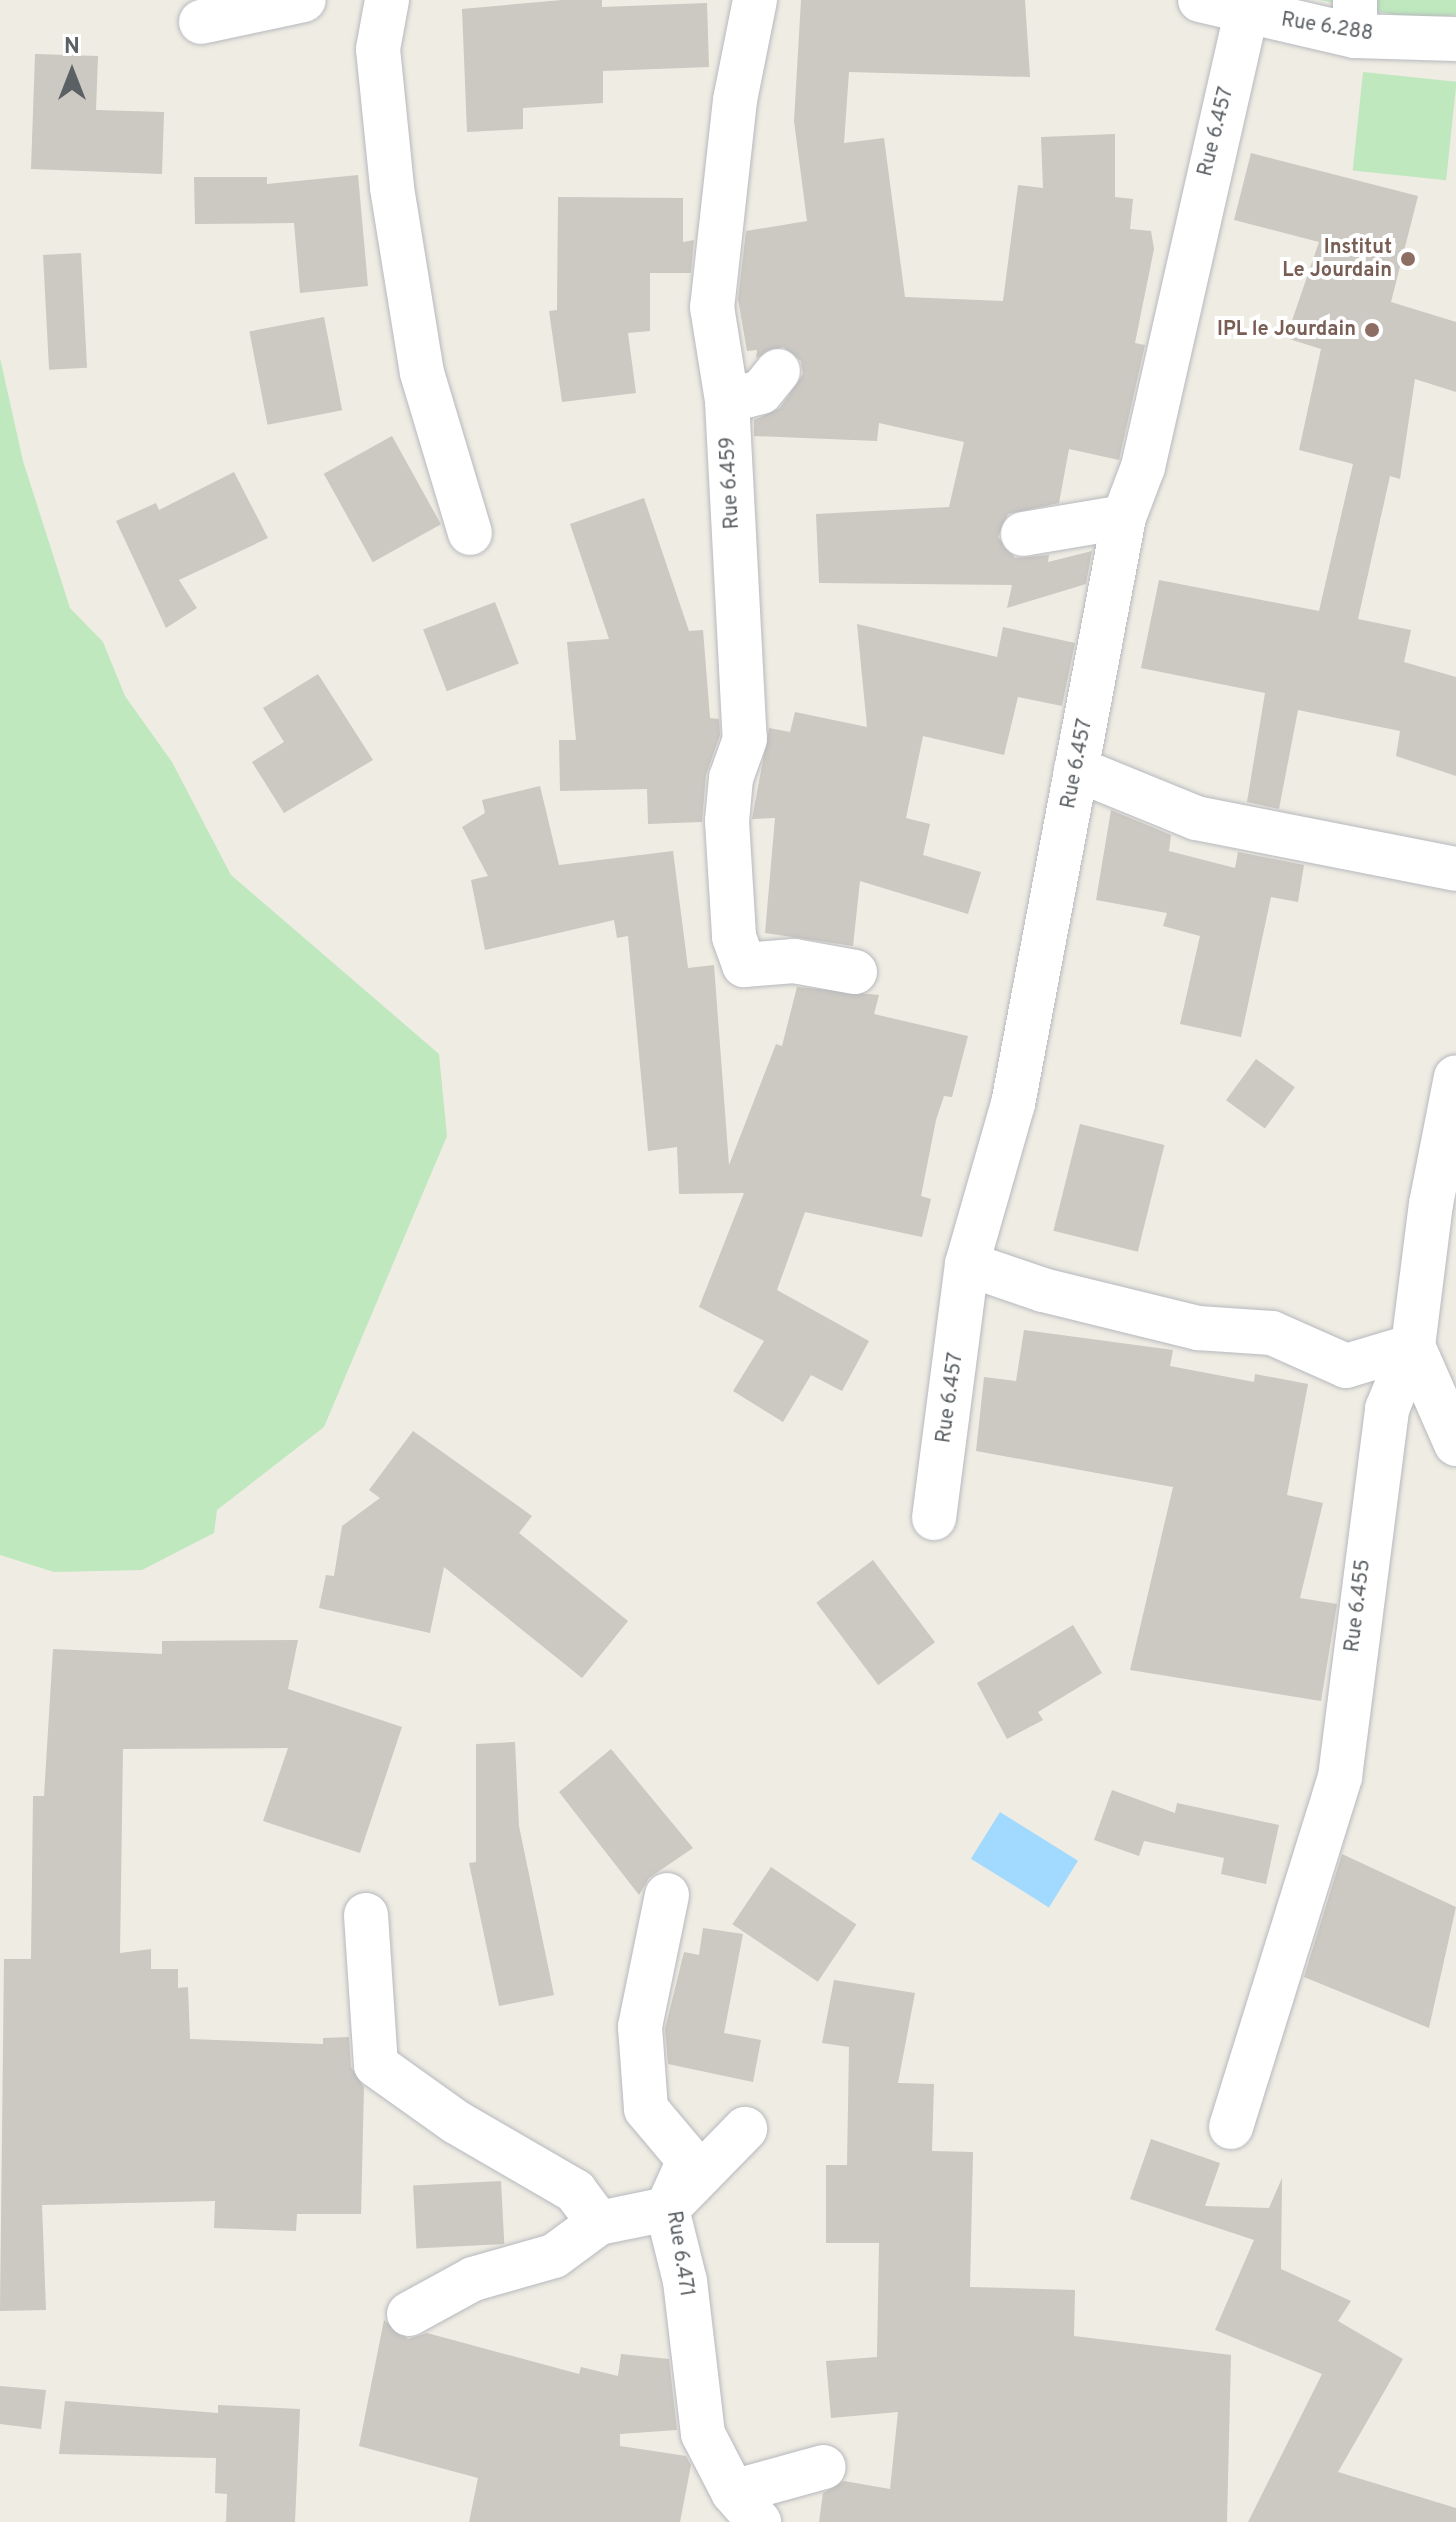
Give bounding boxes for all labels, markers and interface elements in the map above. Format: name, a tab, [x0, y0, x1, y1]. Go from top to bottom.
street label: Rue 6.288	[1279, 9, 1375, 47]
north arrow	[32, 32, 112, 112]
text: N	[64, 34, 80, 61]
street label: Rue 6.457	[1194, 85, 1240, 179]
place label: Institut Le Jourdain	[1282, 236, 1392, 283]
marker: Institut Le Jourdain	[1399, 250, 1417, 268]
place label: IPL le Jourdain	[1217, 318, 1356, 342]
marker: IPL le Jourdain	[1363, 321, 1381, 339]
street label: Rue 6.459	[717, 436, 745, 530]
street label: Rue 6.457	[1058, 717, 1098, 811]
street label: Rue 6.457	[933, 1351, 969, 1445]
street label: Rue 6.455	[1341, 1558, 1377, 1654]
street label: Rue 6.471	[660, 2209, 698, 2299]

